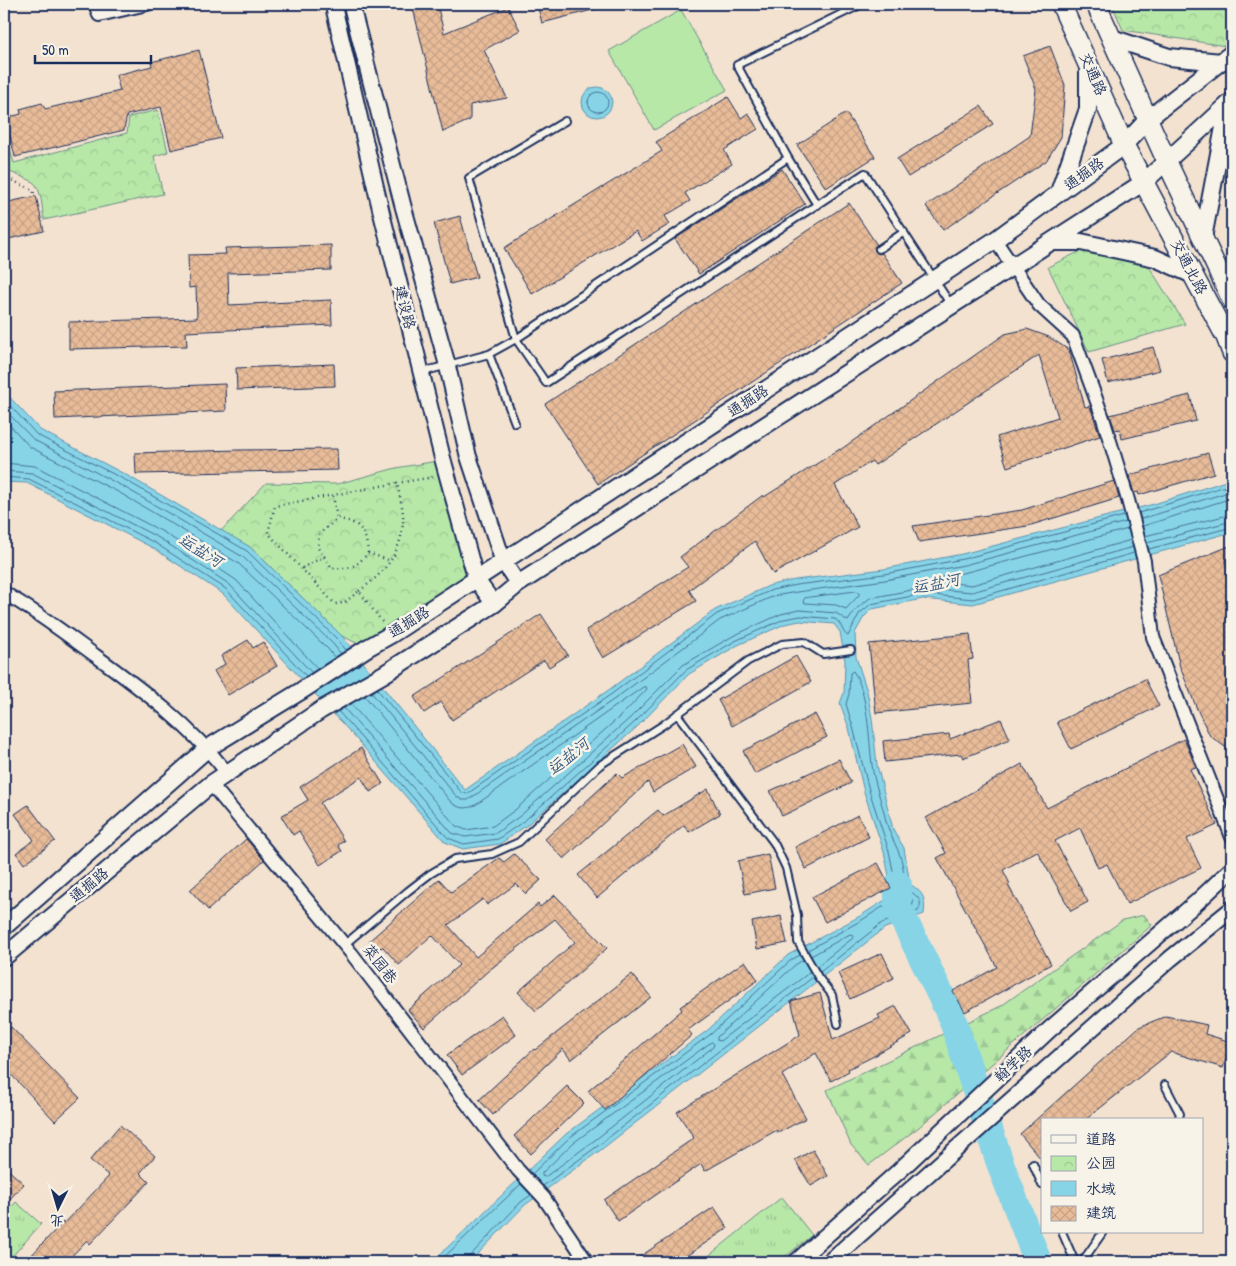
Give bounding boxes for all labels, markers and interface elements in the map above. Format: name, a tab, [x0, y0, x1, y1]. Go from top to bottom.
scale bar	[35, 32, 151, 64]
text: 50 m	[42, 39, 69, 60]
street label: 交通路	[1075, 49, 1112, 99]
street label: 通掘路	[1059, 152, 1108, 195]
street label: 交通北路	[1166, 235, 1213, 298]
street label: 建设路	[390, 282, 421, 331]
street label: 通掘路	[723, 380, 772, 422]
water label: 运盐河	[175, 528, 230, 574]
water label: 运盐河	[910, 567, 965, 598]
street label: 通掘路	[384, 601, 433, 642]
water label: 运盐河	[542, 730, 596, 780]
street label: 通掘路	[65, 862, 113, 907]
street label: 菜园巷	[358, 939, 403, 988]
street label: 翰学路	[989, 1041, 1036, 1087]
legend	[1041, 1118, 1204, 1234]
text: 道路	[1086, 1128, 1116, 1149]
text: 公园	[1086, 1152, 1116, 1173]
text: 水域	[1086, 1178, 1116, 1199]
north arrow	[32, 1184, 82, 1234]
text: 建筑	[1086, 1202, 1116, 1223]
text: 北	[49, 1211, 65, 1232]

